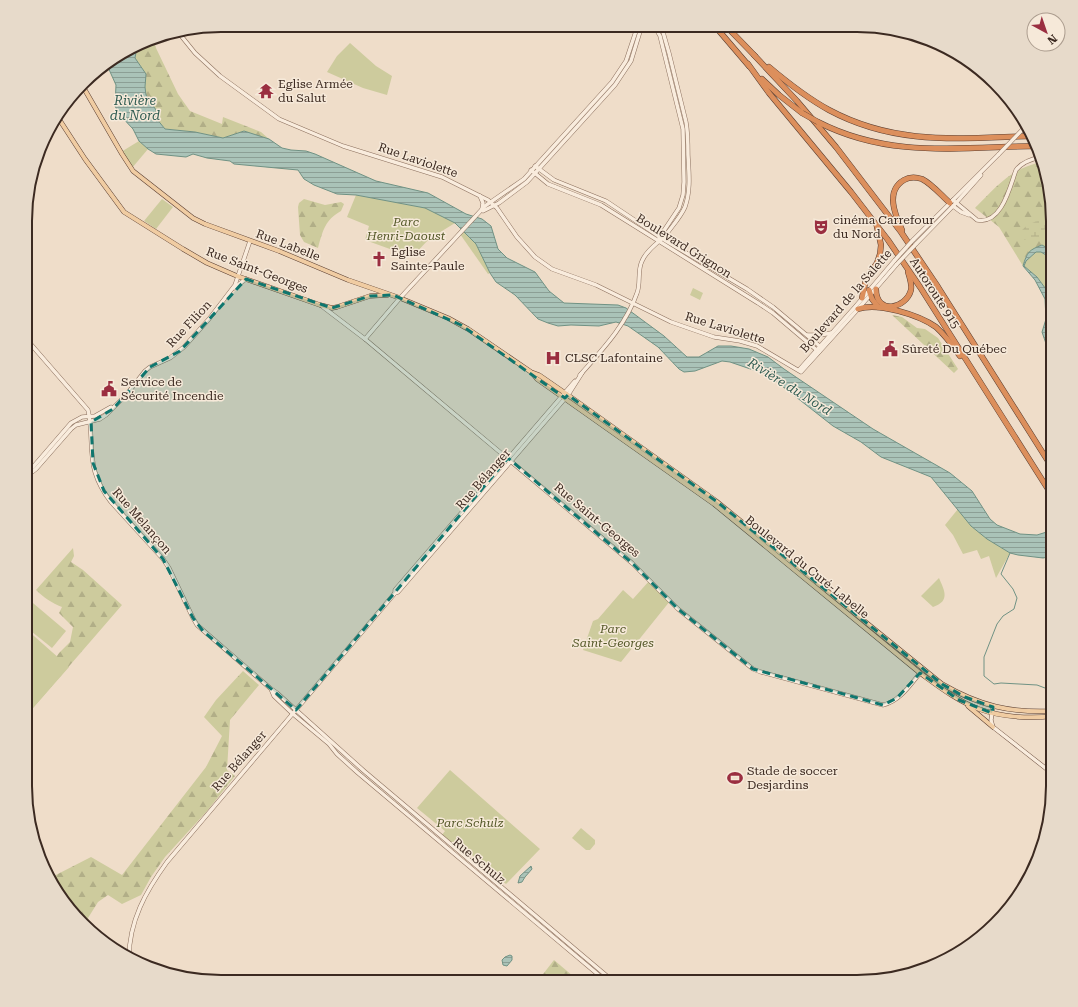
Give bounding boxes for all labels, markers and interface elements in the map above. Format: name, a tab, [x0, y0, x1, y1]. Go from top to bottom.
north arrow	[1026, 12, 1066, 52]
text: N	[1044, 32, 1060, 47]
place label: Eglise Armée du Salut	[278, 77, 353, 105]
temple icon: Eglise Armée du Salut	[257, 82, 275, 100]
water label: Rivière du Nord	[110, 93, 160, 123]
street label: Rue Laviolette	[377, 140, 460, 180]
street label: Boulevard Grignon	[634, 211, 734, 281]
place label: cinéma Carrefour du Nord	[833, 213, 934, 241]
park label: Parc Henri-Daoust	[366, 215, 446, 243]
theatre icon: cinéma Carrefour du Nord	[812, 218, 830, 236]
street label: Rue Labelle	[254, 226, 322, 264]
street label: Rue Saint-Georges	[204, 244, 310, 296]
place label: Église Sainte-Paule	[391, 245, 465, 273]
street label: Boulevard de la Salette	[797, 246, 895, 356]
church icon: Église Sainte-Paule	[370, 250, 388, 268]
street label: Autoroute 915	[907, 255, 963, 331]
street label: Rue Filion	[164, 298, 214, 350]
street label: Rue Laviolette	[683, 309, 767, 347]
public building icon: Sûreté Du Québec	[881, 340, 899, 358]
place label: Sûreté Du Québec	[902, 342, 1007, 356]
hospital icon: CLSC Lafontaine	[544, 349, 562, 367]
place label: CLSC Lafontaine	[565, 351, 663, 365]
water label: Rivière du Nord	[744, 354, 834, 418]
place label: Service de Sécurité Incendie	[121, 375, 224, 403]
public building icon: Service de Sécurité Incendie	[100, 380, 118, 398]
street label: Rue Bélanger	[453, 446, 513, 512]
street label: Rue Saint-Georges	[551, 480, 643, 560]
street label: Rue Melançon	[110, 485, 175, 557]
street label: Boulevard du Curé-Labelle	[742, 513, 872, 622]
park label: Parc Saint-Georges	[571, 622, 654, 650]
street label: Rue Bélanger	[209, 728, 269, 794]
place label: Stade de soccer Desjardins	[747, 764, 838, 792]
sports icon: Stade de soccer Desjardins	[726, 769, 744, 787]
park label: Parc Schulz	[436, 816, 503, 830]
street label: Rue Schulz	[450, 835, 508, 887]

